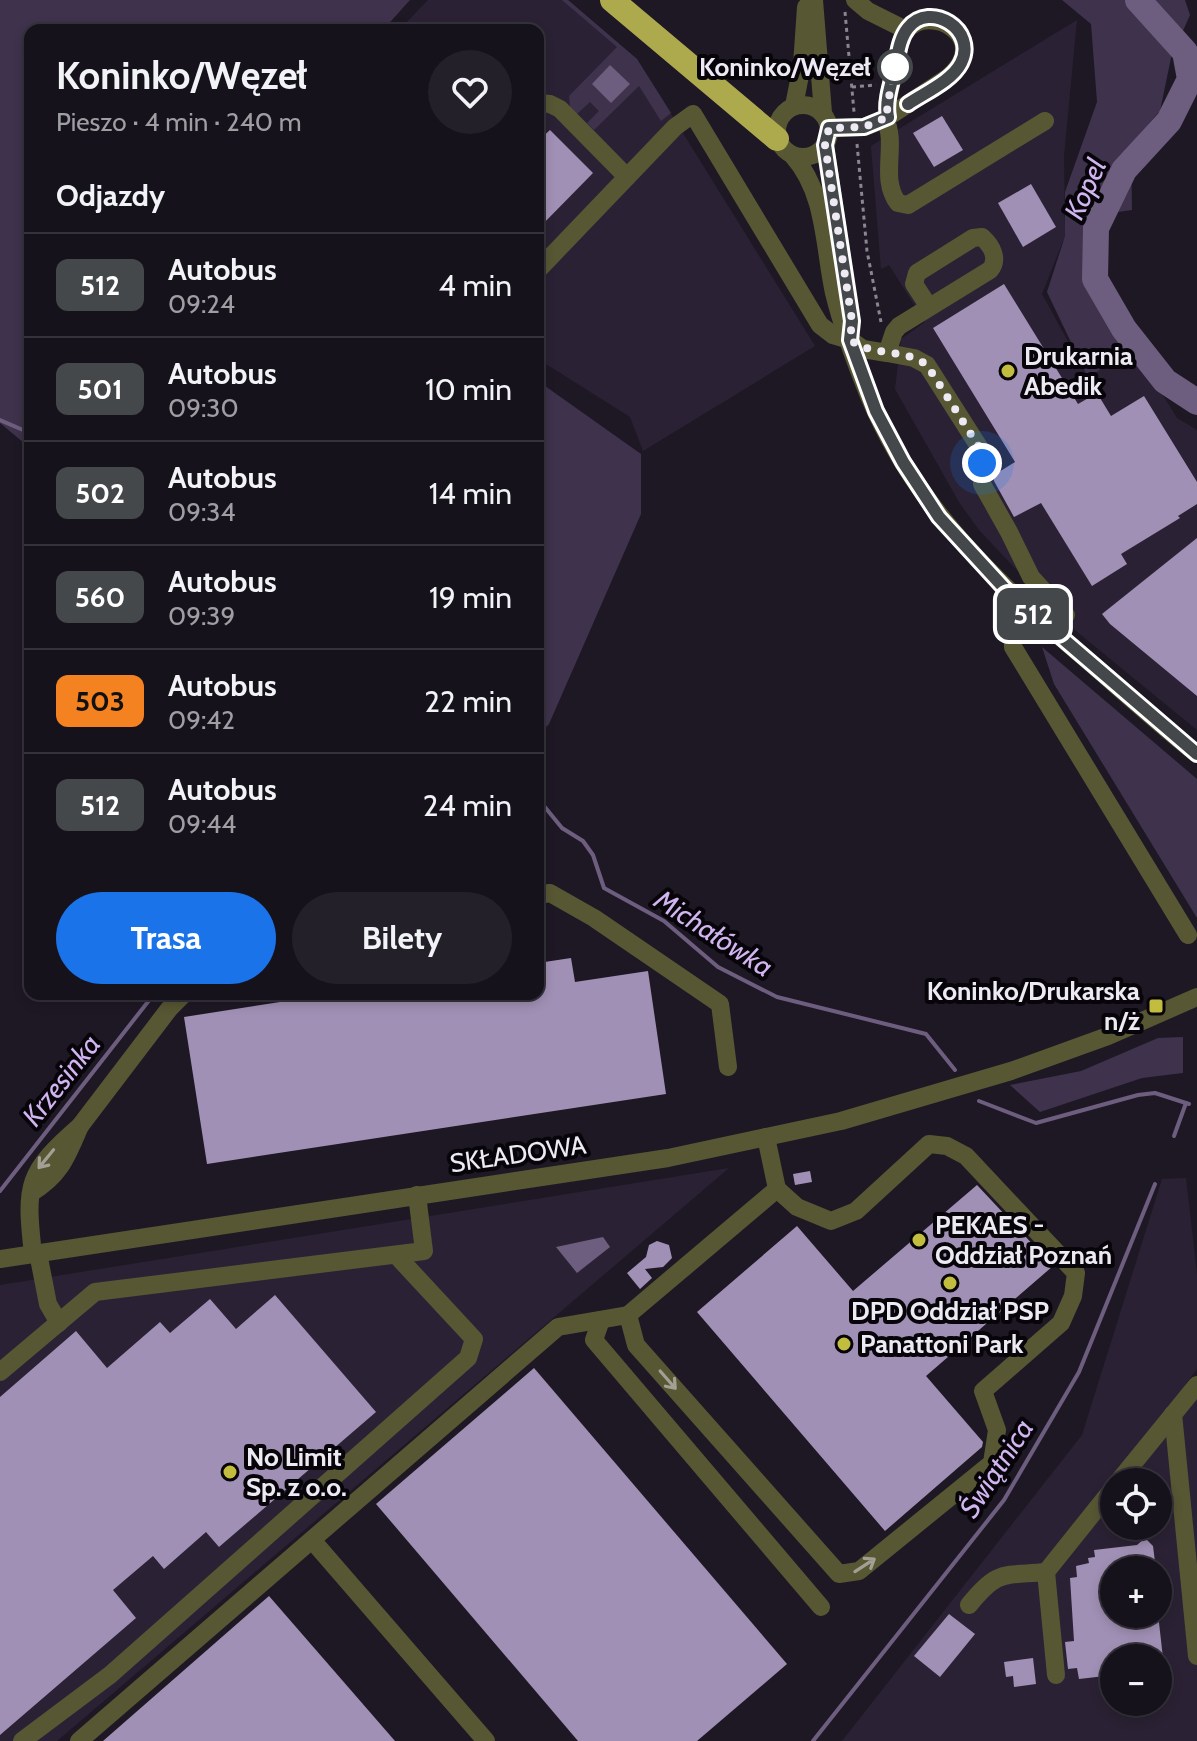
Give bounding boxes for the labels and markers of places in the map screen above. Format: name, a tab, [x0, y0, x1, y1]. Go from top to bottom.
marker: Koninko/Węzeł	[878, 50, 912, 84]
place label: Koninko/Węzeł	[699, 51, 871, 83]
place label: Drukarnia Abedik	[1024, 340, 1133, 402]
marker: Drukarnia Abedik	[999, 362, 1017, 380]
place label: Koninko/Drukarska n/ż	[927, 975, 1140, 1037]
marker: Koninko/Drukarska n/ż	[1147, 997, 1165, 1015]
place label: PEKAES - Oddział Poznań	[935, 1209, 1112, 1271]
marker: PEKAES - Oddział Poznań	[910, 1231, 928, 1249]
marker: DPD Oddział PSP	[941, 1274, 959, 1292]
place label: DPD Oddział PSP	[851, 1295, 1049, 1327]
place label: Panattoni Park	[860, 1328, 1024, 1360]
marker: Panattoni Park	[835, 1335, 853, 1353]
place label: No Limit Sp. z o.o.	[246, 1441, 347, 1503]
marker: No Limit Sp. z o.o.	[221, 1463, 239, 1481]

